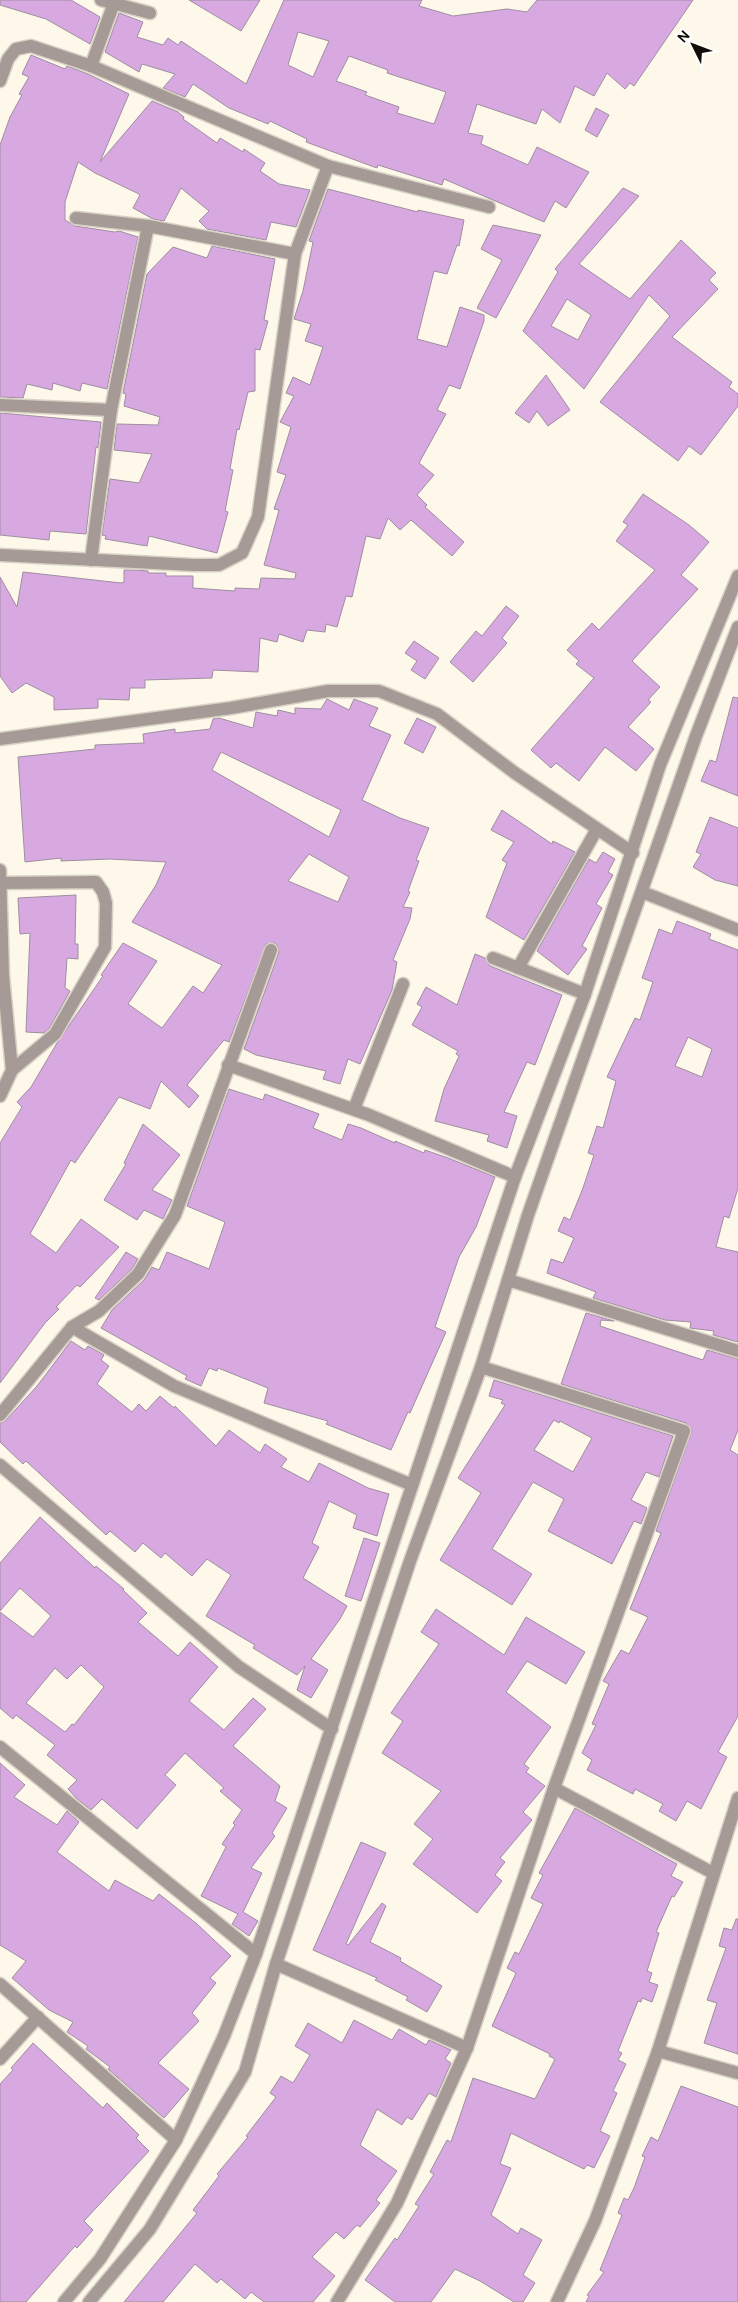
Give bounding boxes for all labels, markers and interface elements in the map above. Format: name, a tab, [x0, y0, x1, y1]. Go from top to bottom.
north arrow	[668, 20, 718, 70]
text: N	[673, 26, 693, 46]

